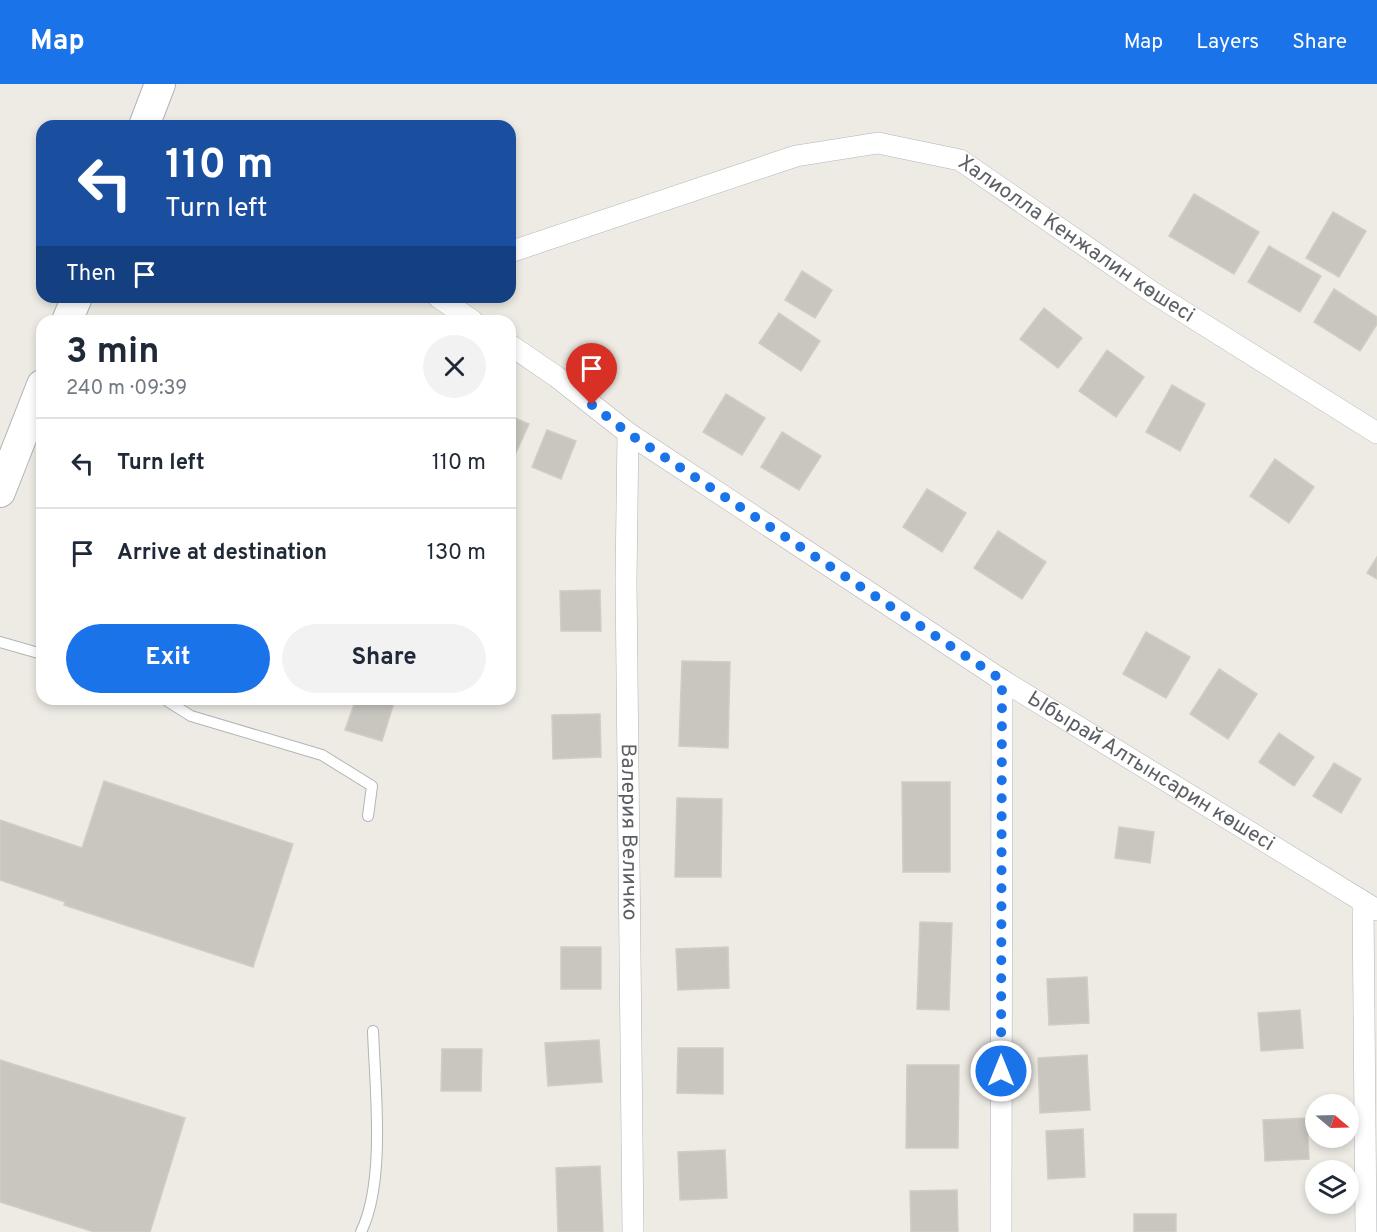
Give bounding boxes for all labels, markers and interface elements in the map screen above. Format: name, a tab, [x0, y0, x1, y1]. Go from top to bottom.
text: Map	[30, 24, 85, 60]
text: Map	[1124, 29, 1163, 56]
text: Layers	[1196, 29, 1259, 56]
text: Share	[1292, 29, 1347, 56]
text: 110 m	[165, 140, 274, 193]
icon: left	[66, 144, 144, 222]
street label: Халиолла Кенжалин көшесі	[953, 149, 1200, 329]
text: Turn left	[165, 192, 267, 226]
icon: arrive	[128, 258, 161, 291]
text: Then	[66, 261, 116, 288]
text: 3 min	[66, 330, 160, 376]
button: close	[423, 335, 486, 398]
pin	[566, 343, 617, 405]
icon: arrive	[575, 352, 608, 385]
text: 240 m · 09:39	[66, 376, 187, 402]
icon: left	[66, 447, 99, 480]
text: Turn left	[117, 450, 205, 477]
text: 110 m	[432, 450, 486, 477]
icon: arrive	[66, 537, 99, 570]
text: Arrive at destination	[117, 540, 327, 567]
text: 130 m	[427, 540, 486, 567]
button: Exit	[66, 624, 270, 693]
button: Share	[282, 624, 486, 693]
street label: Ыбырай Алтынсарин көшесі	[1022, 685, 1280, 857]
street label: Валерия Величко	[614, 743, 643, 921]
position arrow	[969, 1039, 1033, 1103]
north arrow	[1305, 1094, 1359, 1148]
map controls	[1305, 1094, 1359, 1214]
button: layers	[1305, 1160, 1359, 1214]

